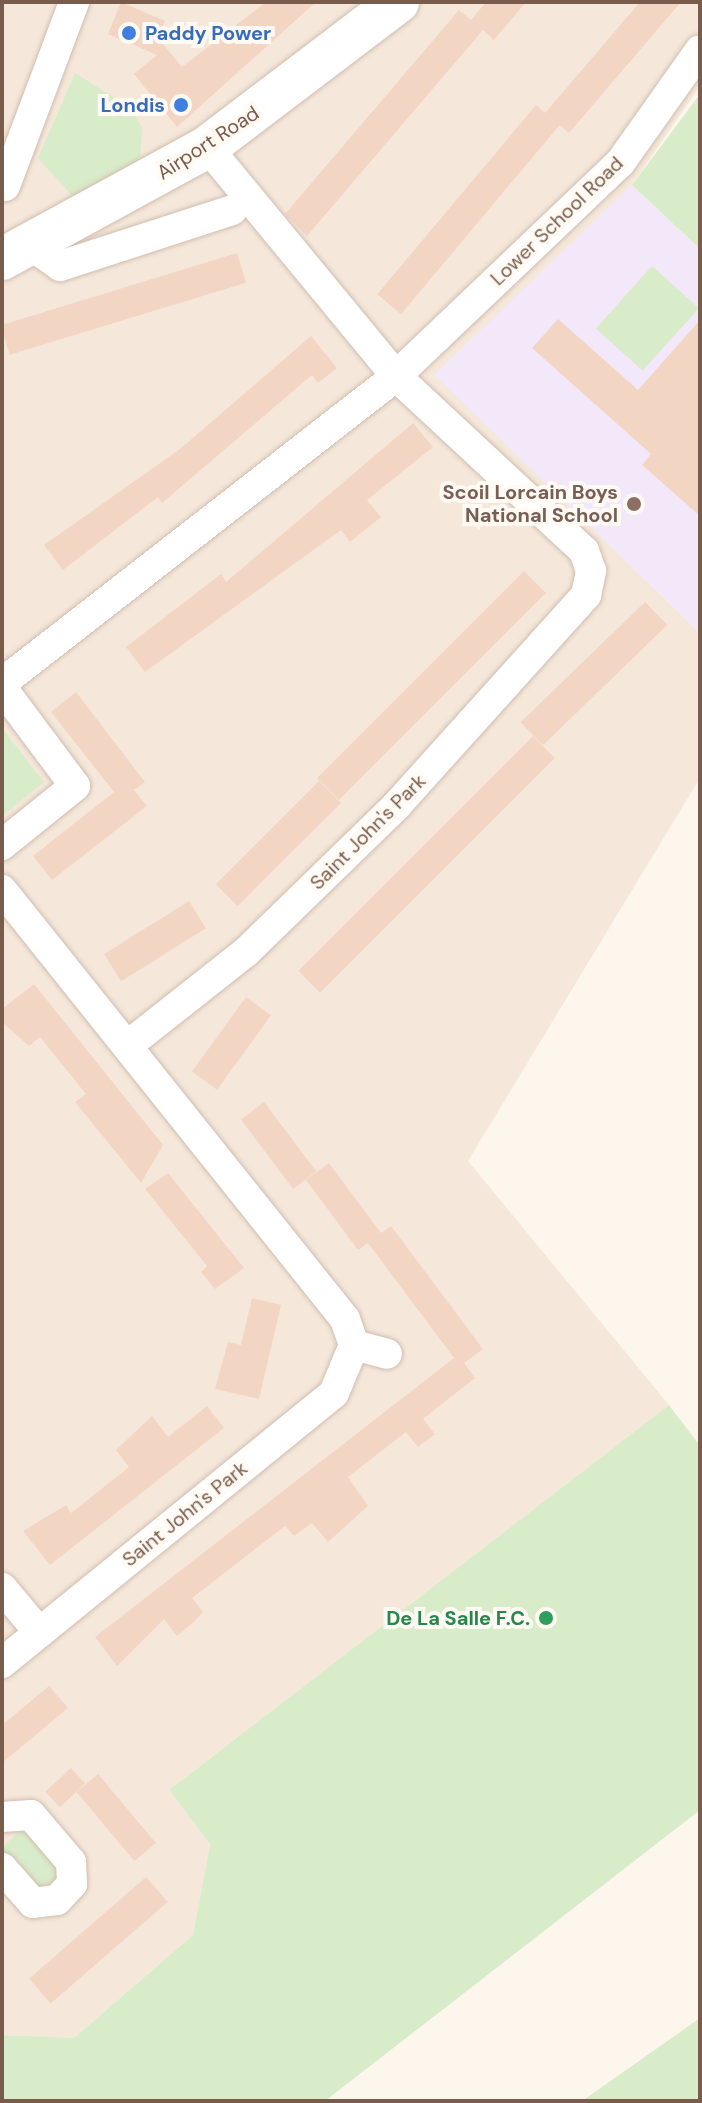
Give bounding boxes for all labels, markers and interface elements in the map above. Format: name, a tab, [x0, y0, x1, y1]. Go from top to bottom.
place label: Paddy Power	[145, 21, 271, 45]
marker: Paddy Power	[120, 24, 138, 42]
place label: Londis	[101, 93, 165, 117]
marker: Londis	[172, 96, 190, 114]
street label: Airport Road	[152, 101, 264, 185]
street label: Lower School Road	[486, 152, 628, 290]
place label: Scoil Lorcain Boys National School	[442, 480, 618, 527]
marker: Scoil Lorcain Boys National School	[625, 495, 643, 513]
street label: Saint John's Park	[305, 769, 431, 895]
street label: Saint John's Park	[118, 1456, 252, 1572]
place label: De La Salle F.C.	[386, 1606, 530, 1630]
marker: De La Salle F.C.	[537, 1609, 555, 1627]

